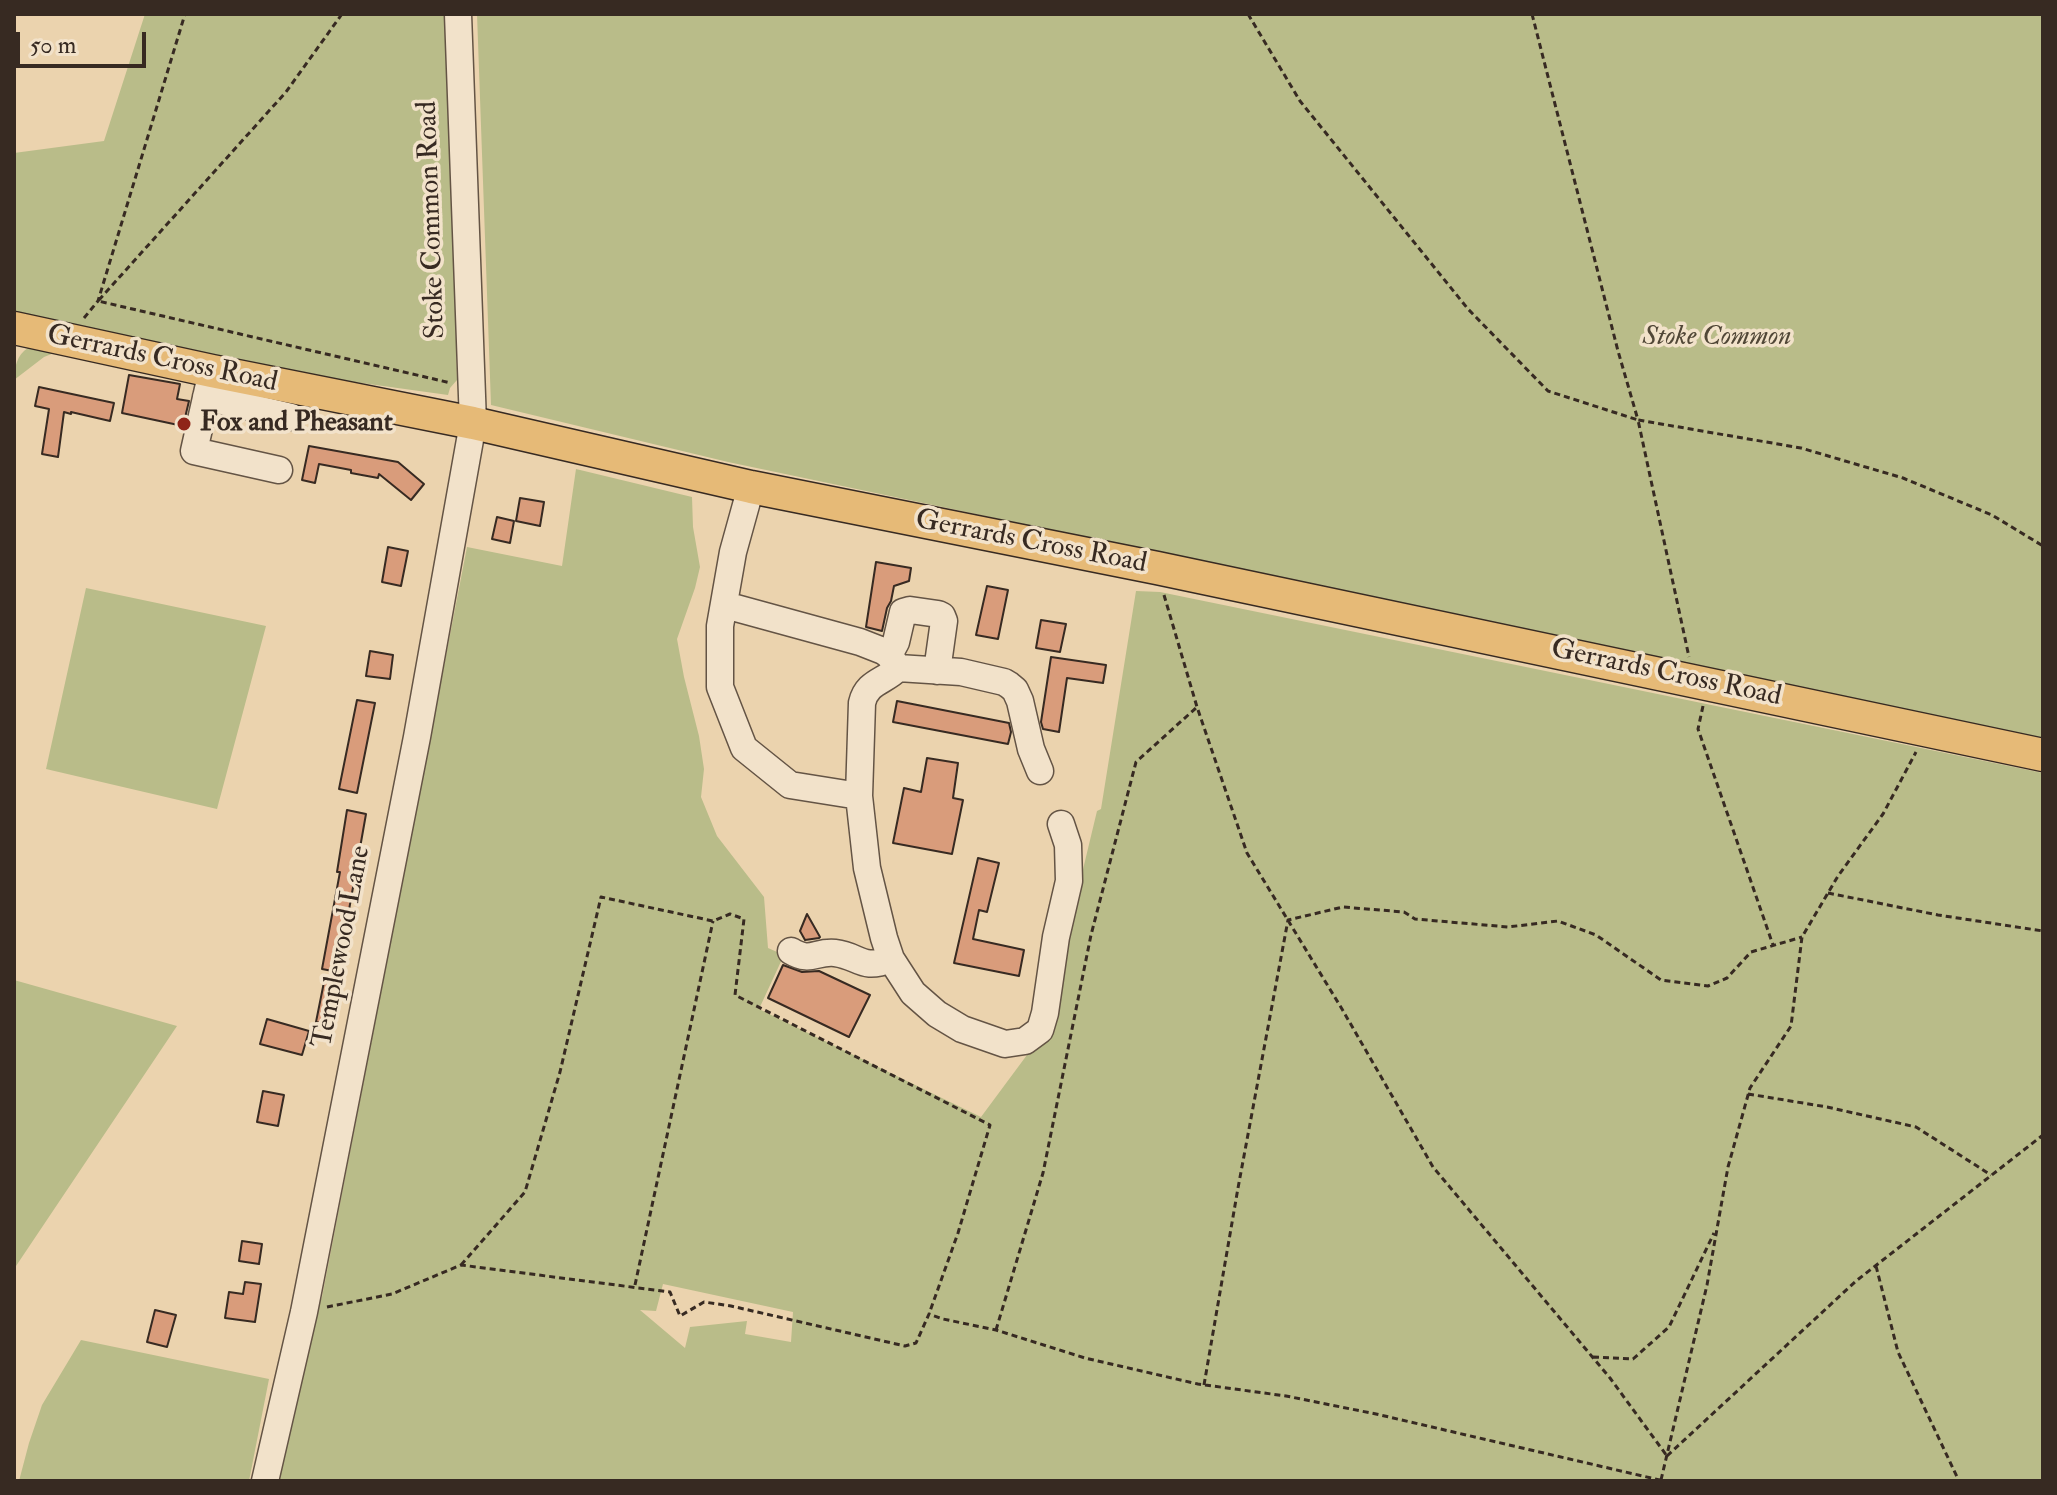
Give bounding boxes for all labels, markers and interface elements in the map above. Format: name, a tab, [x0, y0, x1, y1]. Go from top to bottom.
scale bar	[20, 16, 150, 66]
text: 50 m	[30, 30, 76, 61]
street label: Stoke Common Road	[412, 100, 454, 340]
street label: Gerrards Cross Road	[44, 319, 280, 401]
park label: Stoke Common	[1643, 321, 1791, 355]
place label: Fox and Pheasant	[200, 407, 393, 441]
marker: Fox and Pheasant	[175, 415, 193, 433]
street label: Gerrards Cross Road	[913, 504, 1149, 582]
street label: Gerrards Cross Road	[1548, 633, 1784, 715]
street label: Templewood Lane	[307, 843, 379, 1051]

